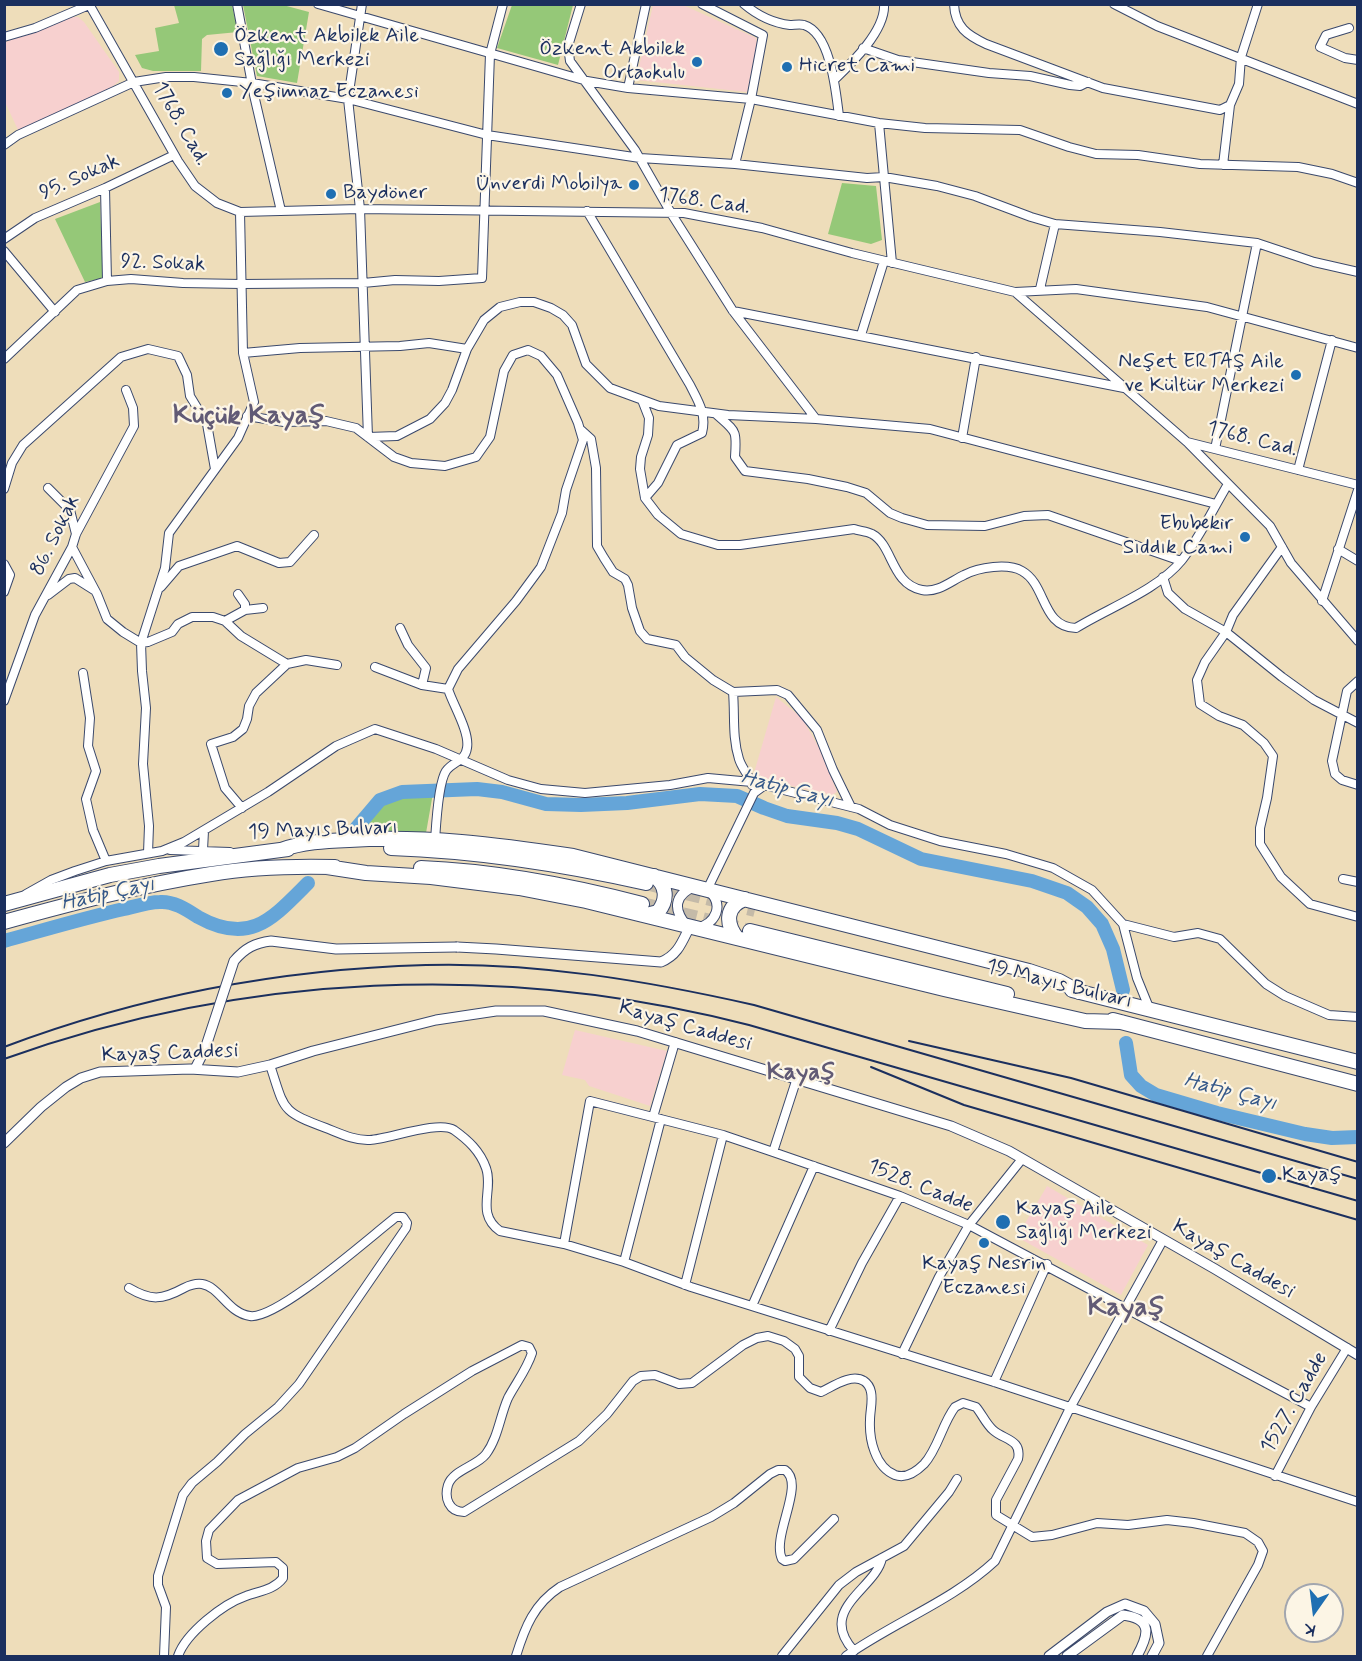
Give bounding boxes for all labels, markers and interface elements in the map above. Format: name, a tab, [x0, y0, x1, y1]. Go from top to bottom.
place label: Özkent Akbilek Aile Sağlığı Merkezi	[234, 24, 419, 74]
place label: Özkent Akbilek Ortaokulu	[539, 37, 685, 87]
marker: Özkent Akbilek Aile Sağlığı Merkezi	[212, 40, 230, 58]
place label: Hicret Cami	[799, 54, 915, 80]
marker: Özkent Akbilek Ortaokulu	[690, 55, 704, 69]
marker: Hicret Cami	[780, 60, 794, 74]
street label: 1768. Cad.	[146, 78, 214, 170]
place label: Yeşimnaz Eczanesi	[239, 80, 419, 106]
marker: Yeşimnaz Eczanesi	[220, 86, 234, 100]
street label: 95. Sokak	[36, 149, 124, 207]
place label: Ünverdi Mobilya	[475, 172, 622, 198]
marker: Ünverdi Mobilya	[627, 178, 641, 192]
place label: Baydöner	[343, 181, 427, 207]
street label: 1768. Cad.	[657, 183, 751, 221]
marker: Baydöner	[324, 187, 338, 201]
street label: 92. Sokak	[120, 250, 206, 278]
place label: Neşet ERTAŞ Aile ve Kültür Merkezi	[1118, 350, 1284, 400]
marker: Neşet ERTAŞ Aile ve Kültür Merkezi	[1289, 368, 1303, 382]
district label: Küçük Kayaş	[173, 401, 325, 433]
street label: 1768. Cad.	[1204, 417, 1300, 463]
street label: 86. Sokak	[26, 492, 86, 580]
place label: Ebubekir Sıddık Cami	[1123, 512, 1233, 562]
marker: Ebubekir Sıddık Cami	[1238, 530, 1252, 544]
water label: Hatip Çayı	[738, 765, 836, 815]
street label: 19 Mayıs Bulvarı	[248, 816, 398, 846]
water label: Hatip Çayı	[59, 872, 157, 918]
street label: 19 Mayıs Bulvarı	[983, 955, 1135, 1015]
street label: Kayaş Caddesi	[616, 996, 754, 1058]
street label: Kayaş Caddesi	[101, 1039, 239, 1069]
district label: Kayaş	[767, 1060, 835, 1088]
water label: Hatip Çayı	[1181, 1068, 1279, 1118]
street label: 1528. Cadde	[864, 1154, 976, 1220]
place label: Kayaş	[1282, 1163, 1342, 1189]
marker: Kayaş	[1260, 1167, 1278, 1185]
place label: Kayaş Aile Sağlığı Merkezi	[1016, 1197, 1152, 1247]
marker: Kayaş Aile Sağlığı Merkezi	[994, 1213, 1012, 1231]
street label: Kayaş Caddesi	[1167, 1215, 1299, 1305]
marker: Kayaş Nesrin Eczanesi	[977, 1236, 991, 1250]
place label: Kayaş Nesrin Eczanesi	[922, 1252, 1046, 1302]
district label: Kayaş	[1087, 1293, 1165, 1325]
street label: 1527. Cadde	[1256, 1348, 1334, 1458]
north arrow	[1284, 1583, 1344, 1643]
text: K	[1302, 1617, 1318, 1641]

